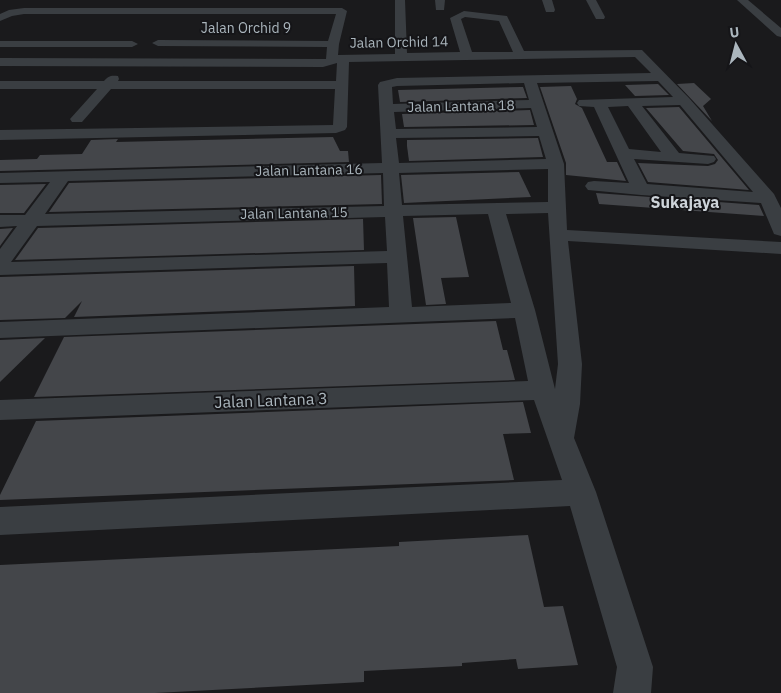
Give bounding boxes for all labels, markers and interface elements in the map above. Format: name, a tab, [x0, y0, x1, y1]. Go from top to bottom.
street label: Jalan Orchid 9	[201, 19, 291, 37]
north arrow	[711, 20, 761, 70]
text: U	[728, 23, 740, 42]
street label: Jalan Orchid 14	[349, 32, 449, 52]
street label: Jalan Lantana 18	[407, 96, 515, 116]
street label: Jalan Lantana 16	[255, 160, 363, 180]
district label: Sukajaya	[651, 192, 719, 212]
street label: Jalan Lantana 15	[240, 203, 348, 223]
street label: Jalan Lantana 3	[214, 388, 328, 412]

